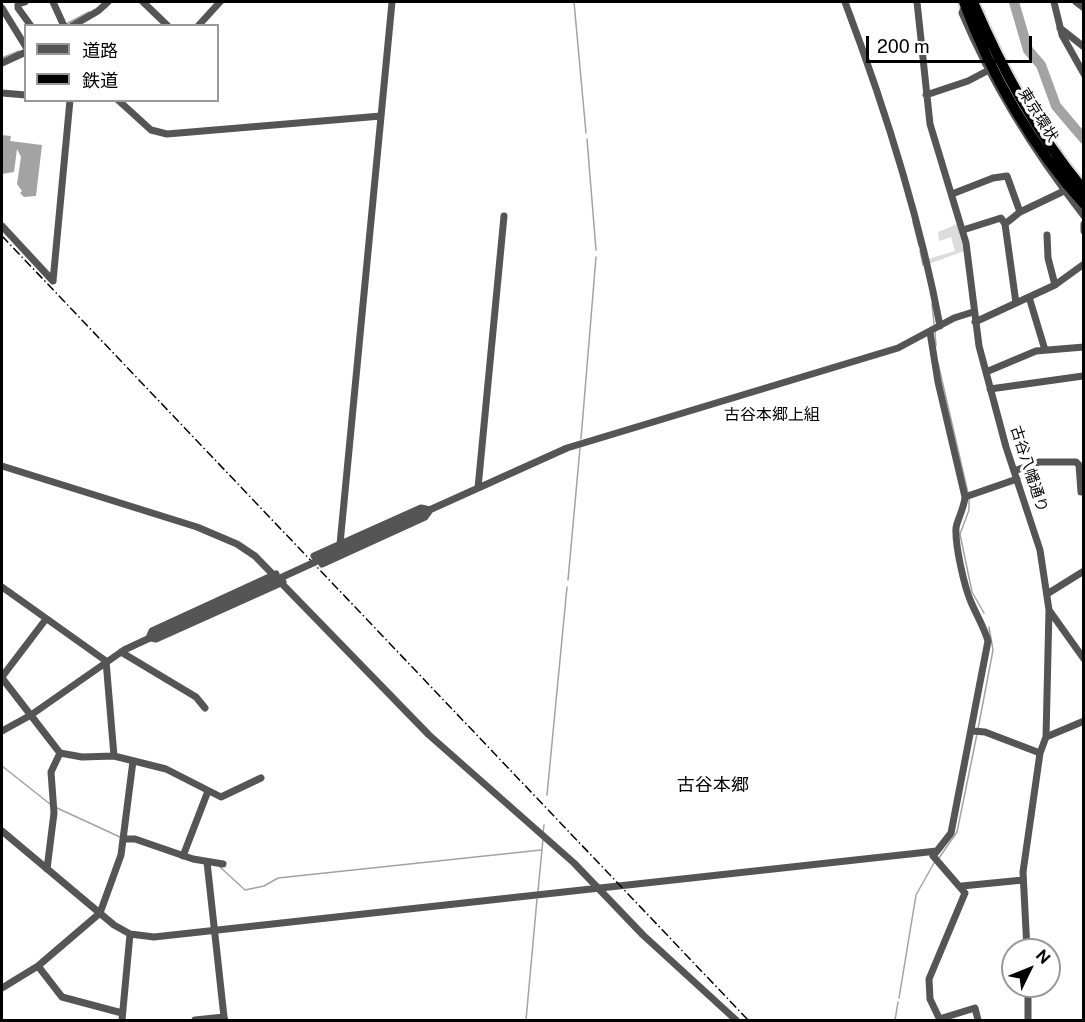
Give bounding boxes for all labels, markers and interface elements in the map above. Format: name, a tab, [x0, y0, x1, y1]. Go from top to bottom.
legend	[24, 24, 219, 102]
scale bar	[869, 24, 1036, 62]
text: 200 m	[877, 36, 930, 57]
text: 道路	[82, 40, 118, 61]
text: 鉄道	[82, 70, 118, 91]
street label: 東京環状	[1014, 85, 1062, 145]
district label: 古谷本郷上組	[724, 405, 820, 425]
street label: 古谷八幡通り	[1007, 423, 1051, 515]
district label: 古谷本郷	[677, 774, 749, 796]
north arrow	[1001, 938, 1061, 998]
text: N	[1032, 946, 1054, 968]

